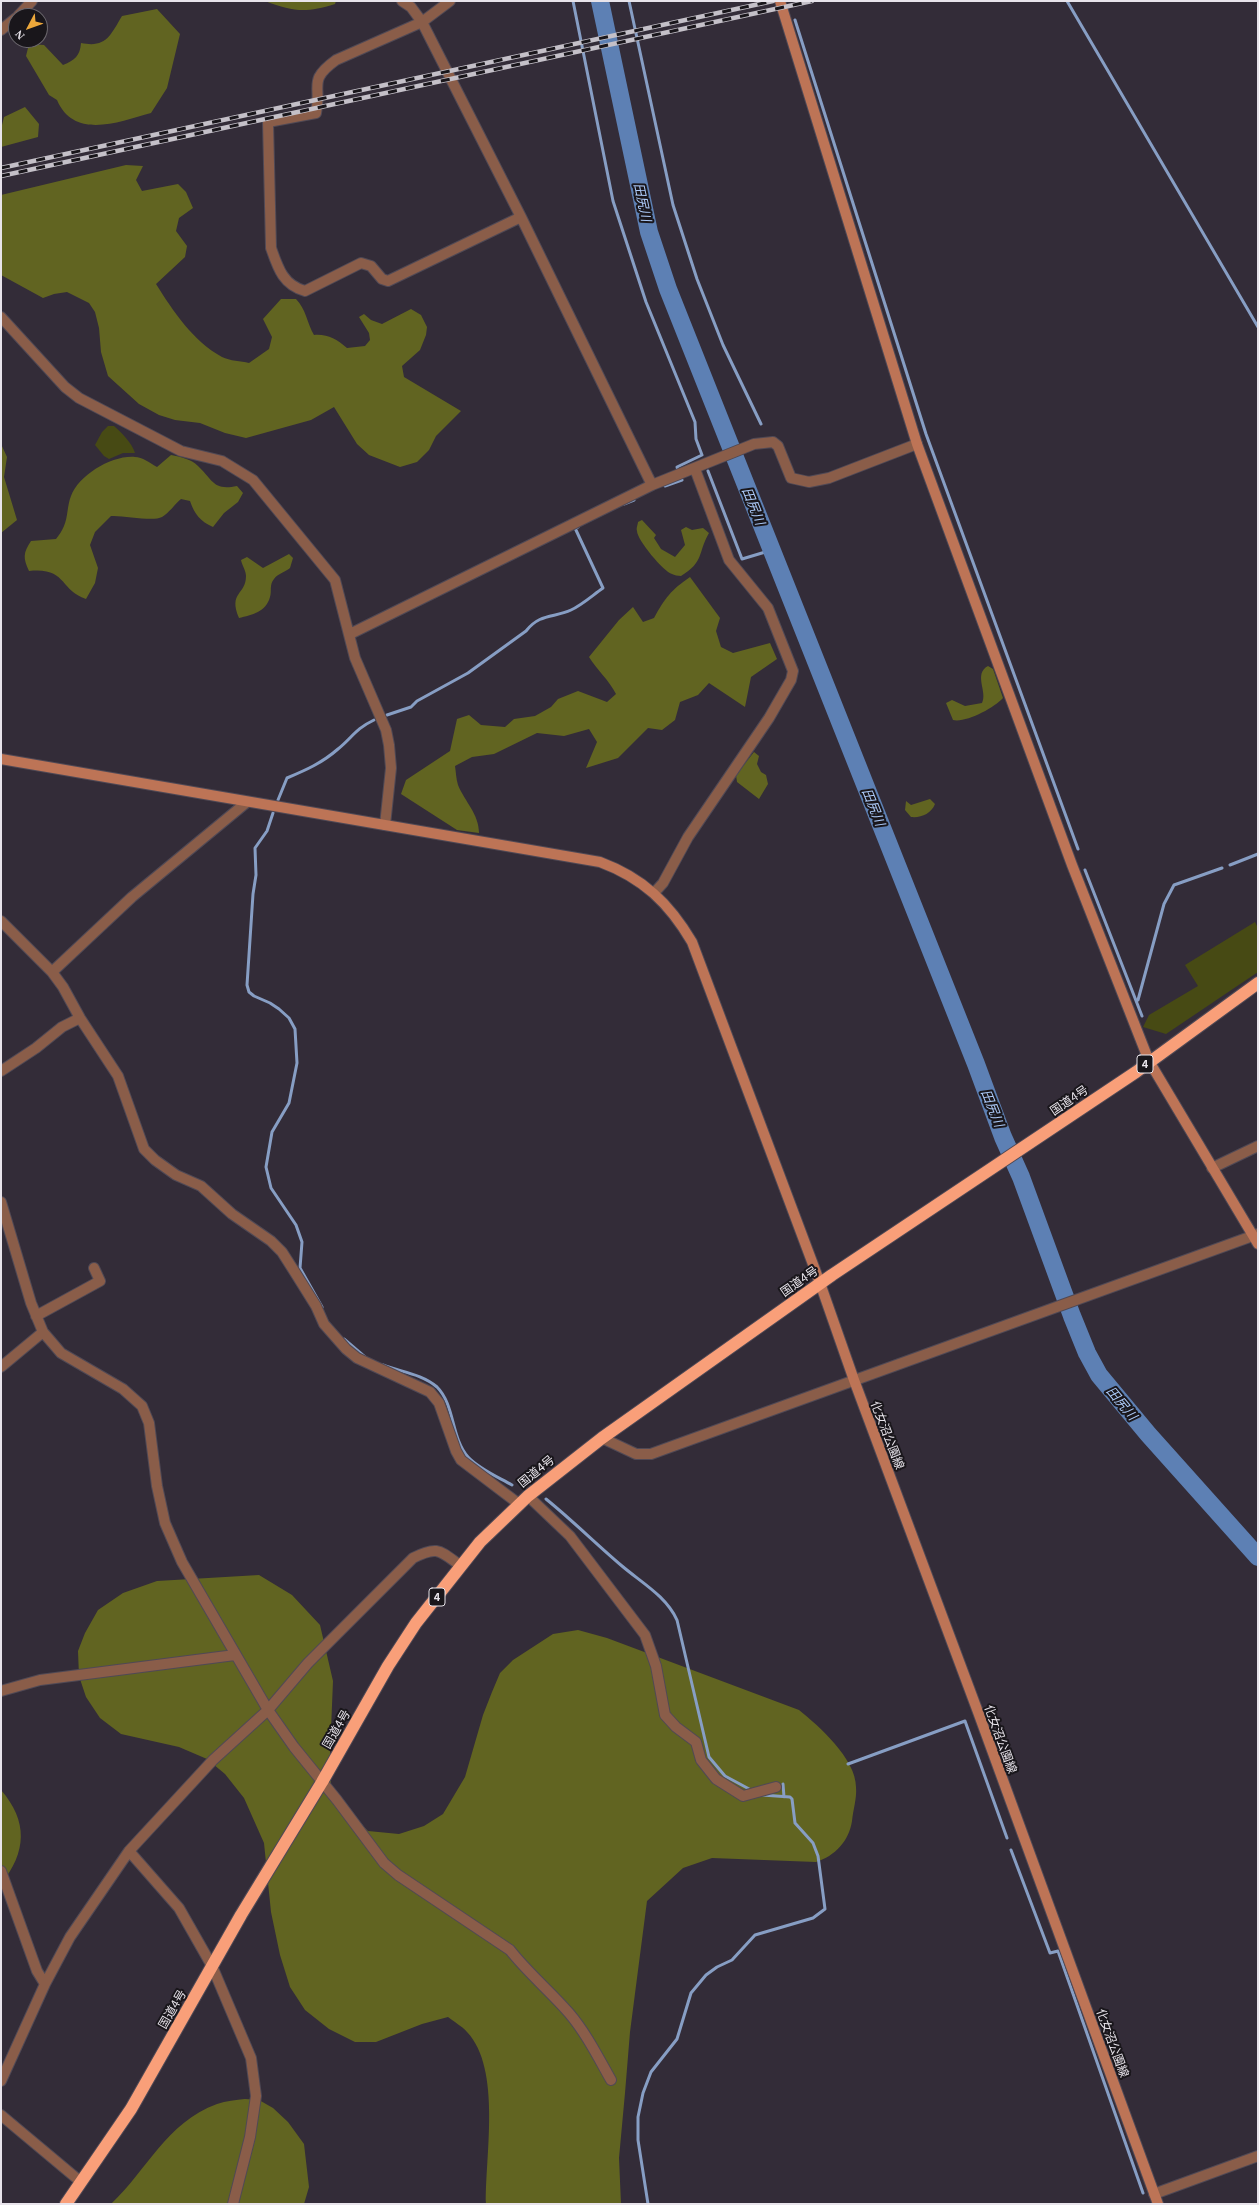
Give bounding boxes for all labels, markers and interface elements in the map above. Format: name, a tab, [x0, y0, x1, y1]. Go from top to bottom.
north arrow	[8, 8, 48, 48]
text: N	[13, 28, 27, 42]
water label: 田尻川	[631, 181, 655, 223]
water label: 田尻川	[739, 485, 769, 527]
water label: 田尻川	[859, 786, 889, 828]
road number: 4	[1137, 1055, 1153, 1073]
street label: 国道4号	[1047, 1082, 1091, 1118]
water label: 田尻川	[978, 1087, 1008, 1129]
street label: 国道4号	[777, 1263, 821, 1299]
water label: 田尻川	[1103, 1383, 1141, 1423]
street label: 化女沼公園線	[868, 1399, 908, 1471]
street label: 国道4号	[515, 1452, 557, 1490]
road number: 4	[429, 1588, 445, 1606]
street label: 化女沼公園線	[982, 1703, 1020, 1775]
street label: 国道4号	[319, 1707, 353, 1751]
street label: 国道4号	[155, 1987, 189, 2031]
street label: 化女沼公園線	[1094, 2007, 1132, 2079]

